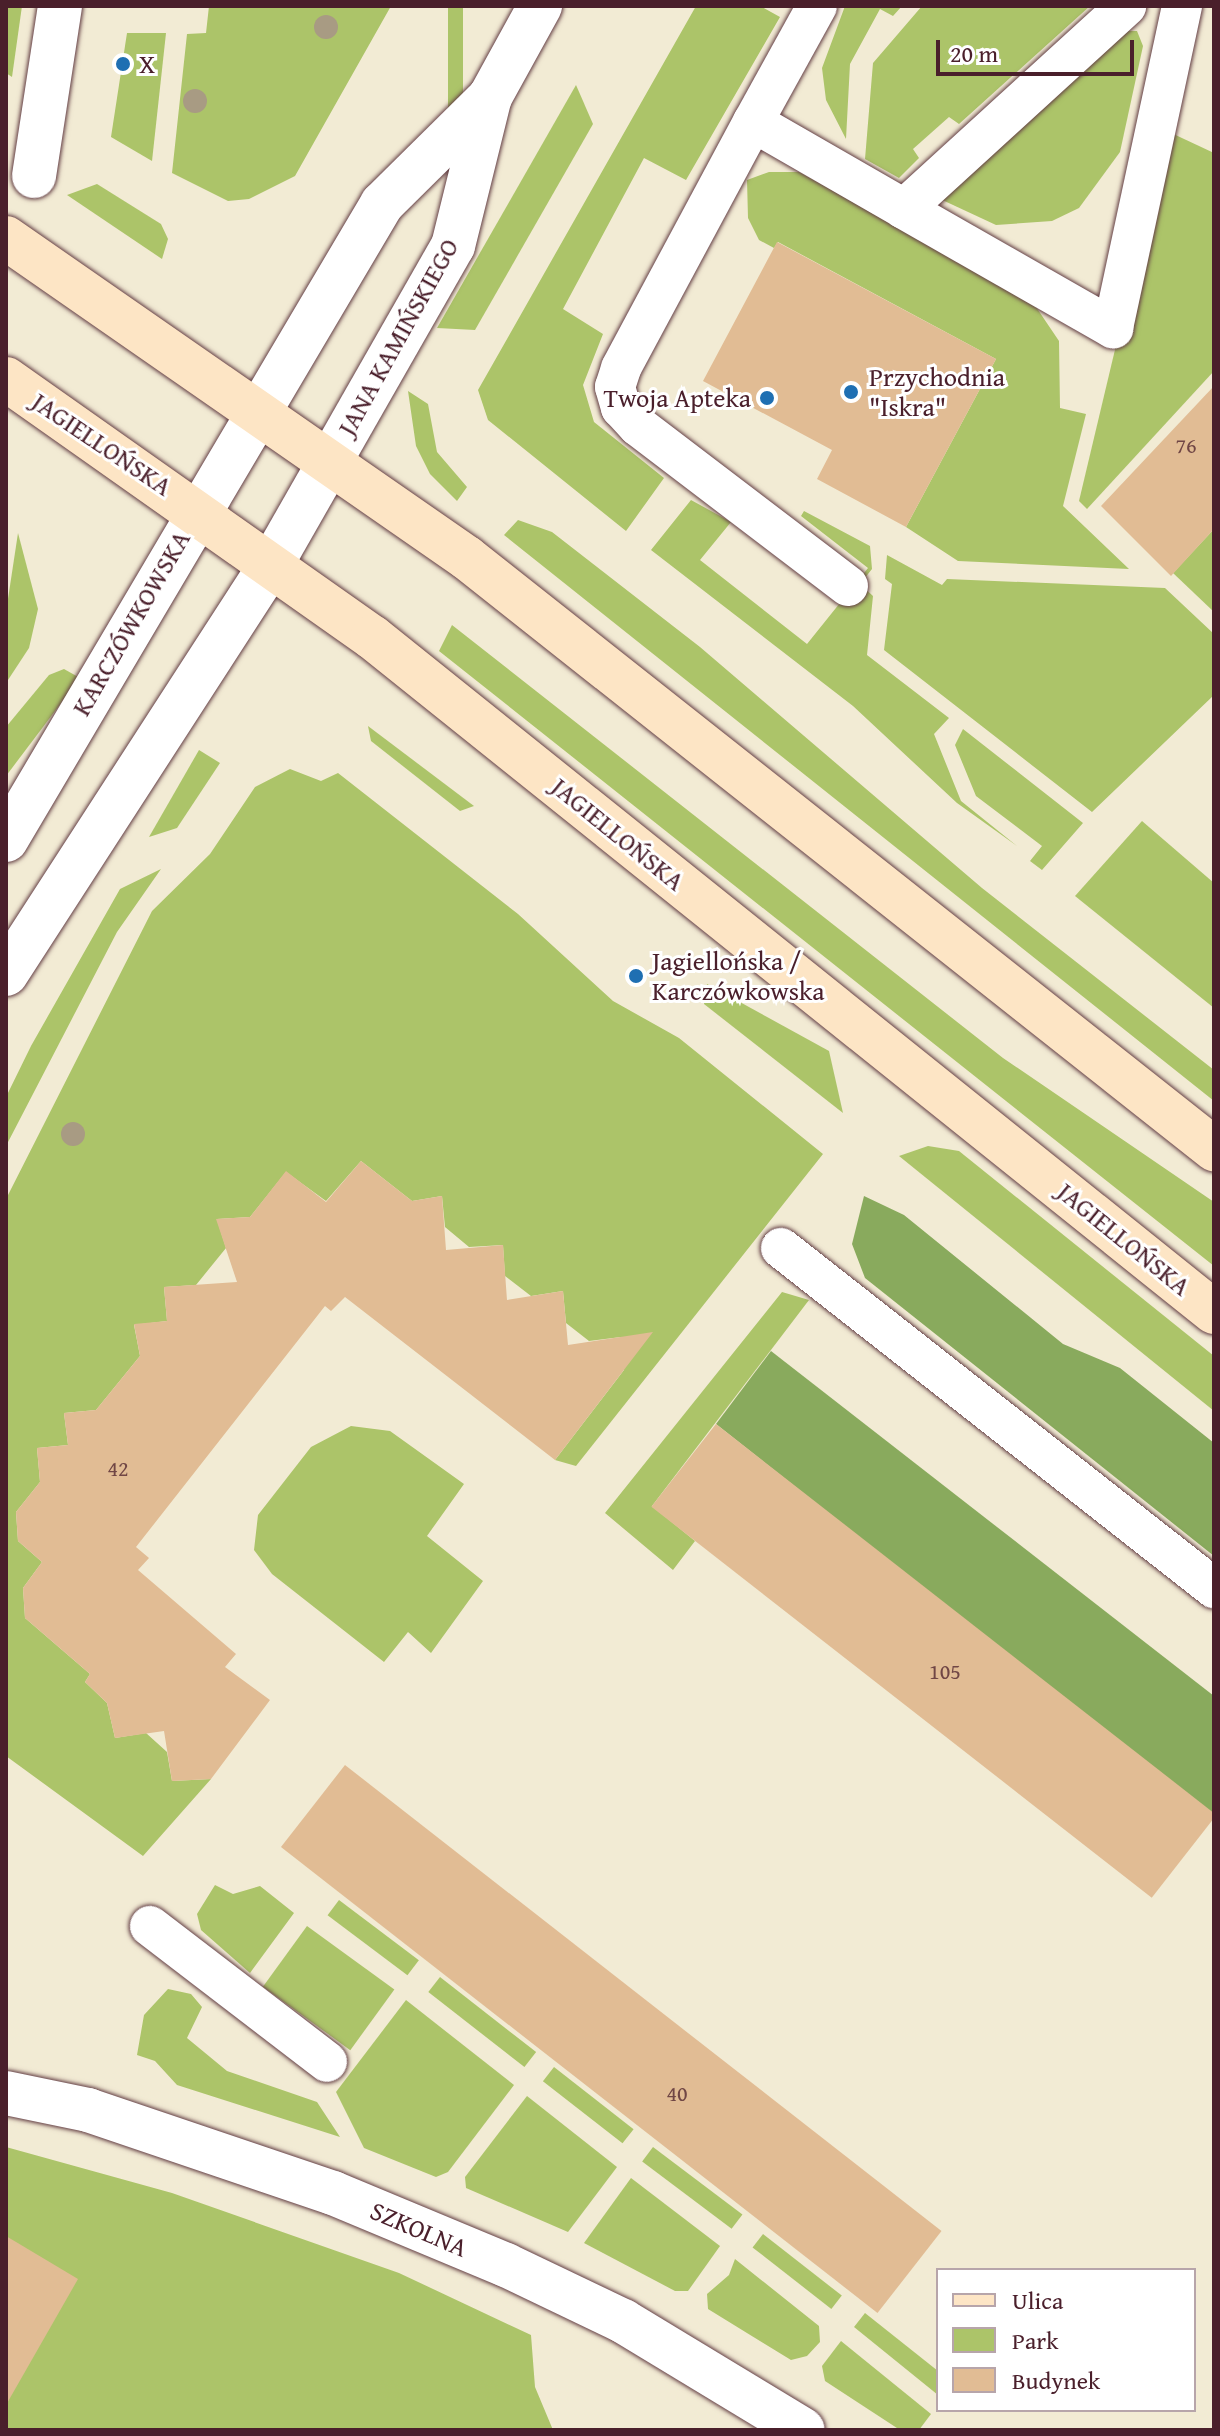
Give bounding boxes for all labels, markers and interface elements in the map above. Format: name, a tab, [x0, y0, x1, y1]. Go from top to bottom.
scale bar	[940, 24, 1138, 74]
text: 20 m	[950, 36, 998, 71]
place label: X	[139, 48, 155, 80]
marker: X	[114, 55, 132, 73]
street label: JANA KAMIŃSKIEGO	[331, 233, 465, 441]
place label: Przychodnia "Iskra"	[869, 361, 1005, 422]
marker: Przychodnia "Iskra"	[840, 381, 862, 403]
place label: Twoja Apteka	[603, 382, 751, 414]
street label: JAGIELLOŃSKA	[26, 386, 178, 502]
marker: Twoja Apteka	[758, 389, 776, 407]
house number: 76	[1175, 433, 1197, 459]
street label: KARCZÓWKOWSKA	[65, 525, 197, 721]
street label: JAGIELLOŃSKA	[545, 771, 691, 897]
place label: Jagiellońska / Karczówkowska	[652, 945, 824, 1006]
marker: Jagiellońska / Karczówkowska	[627, 967, 645, 985]
street label: JAGIELLOŃSKA	[1051, 1176, 1197, 1302]
house number: 42	[107, 1456, 129, 1482]
house number: 105	[929, 1659, 961, 1685]
house number: 40	[666, 2081, 688, 2107]
street label: SZKOLNA	[366, 2195, 472, 2263]
legend	[936, 2268, 1196, 2412]
text: Ulica	[1012, 2283, 1063, 2318]
text: Park	[1012, 2323, 1058, 2358]
text: Budynek	[1012, 2363, 1100, 2398]

